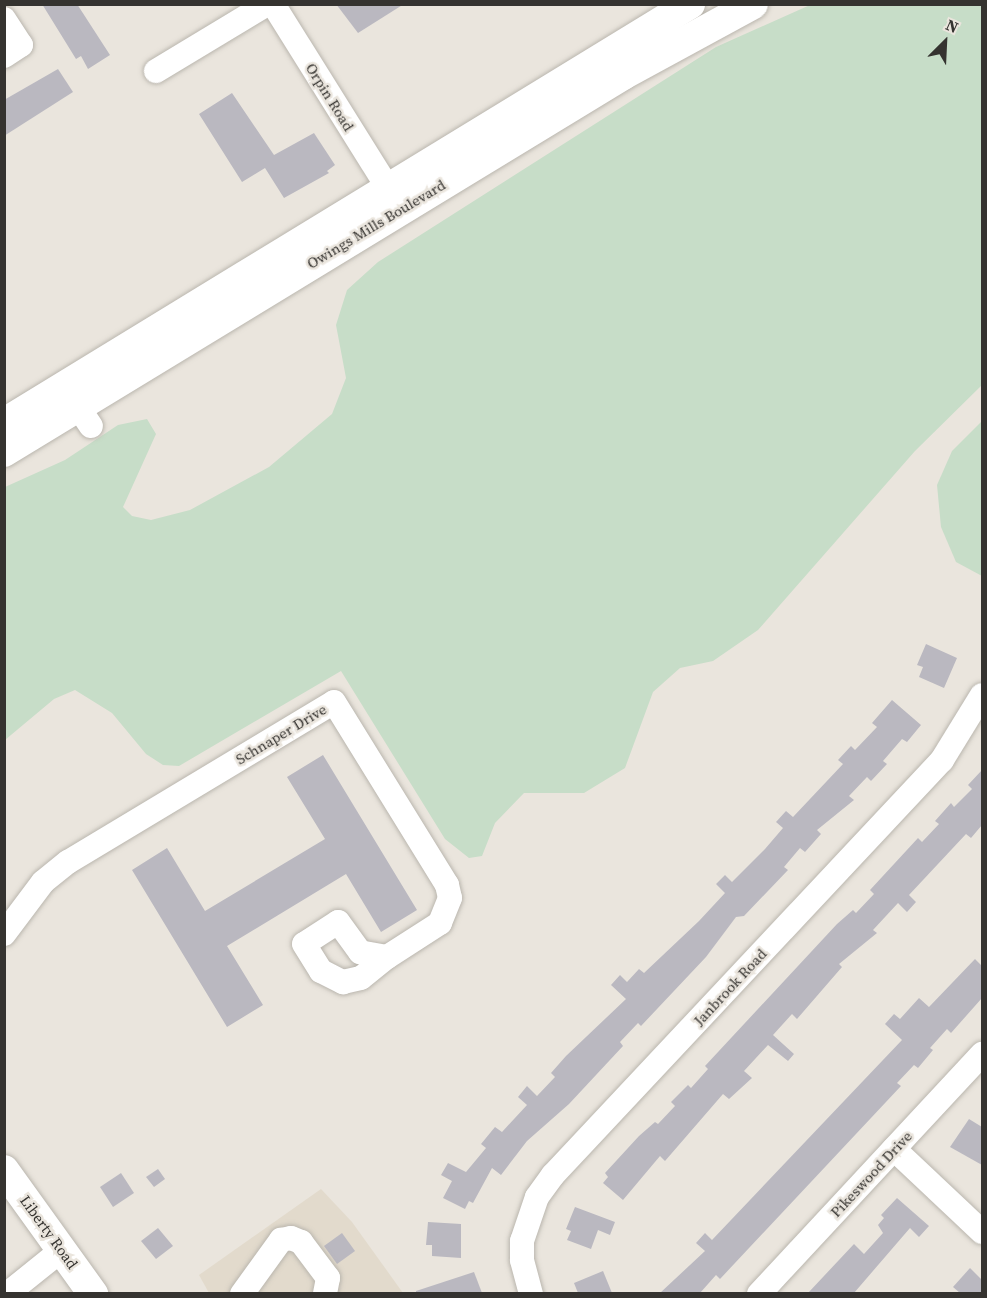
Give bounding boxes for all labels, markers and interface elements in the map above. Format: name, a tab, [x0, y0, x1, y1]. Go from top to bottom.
north arrow	[915, 12, 975, 72]
text: N	[943, 13, 962, 38]
street label: Orpin Road	[302, 60, 358, 134]
street label: Owings Mills Boulevard	[304, 176, 448, 272]
street label: Schnaper Drive	[232, 700, 330, 768]
street label: Janbrook Road	[690, 945, 770, 1029]
street label: Pikeswood Drive	[826, 1127, 916, 1221]
street label: Liberty Road	[16, 1192, 82, 1272]

